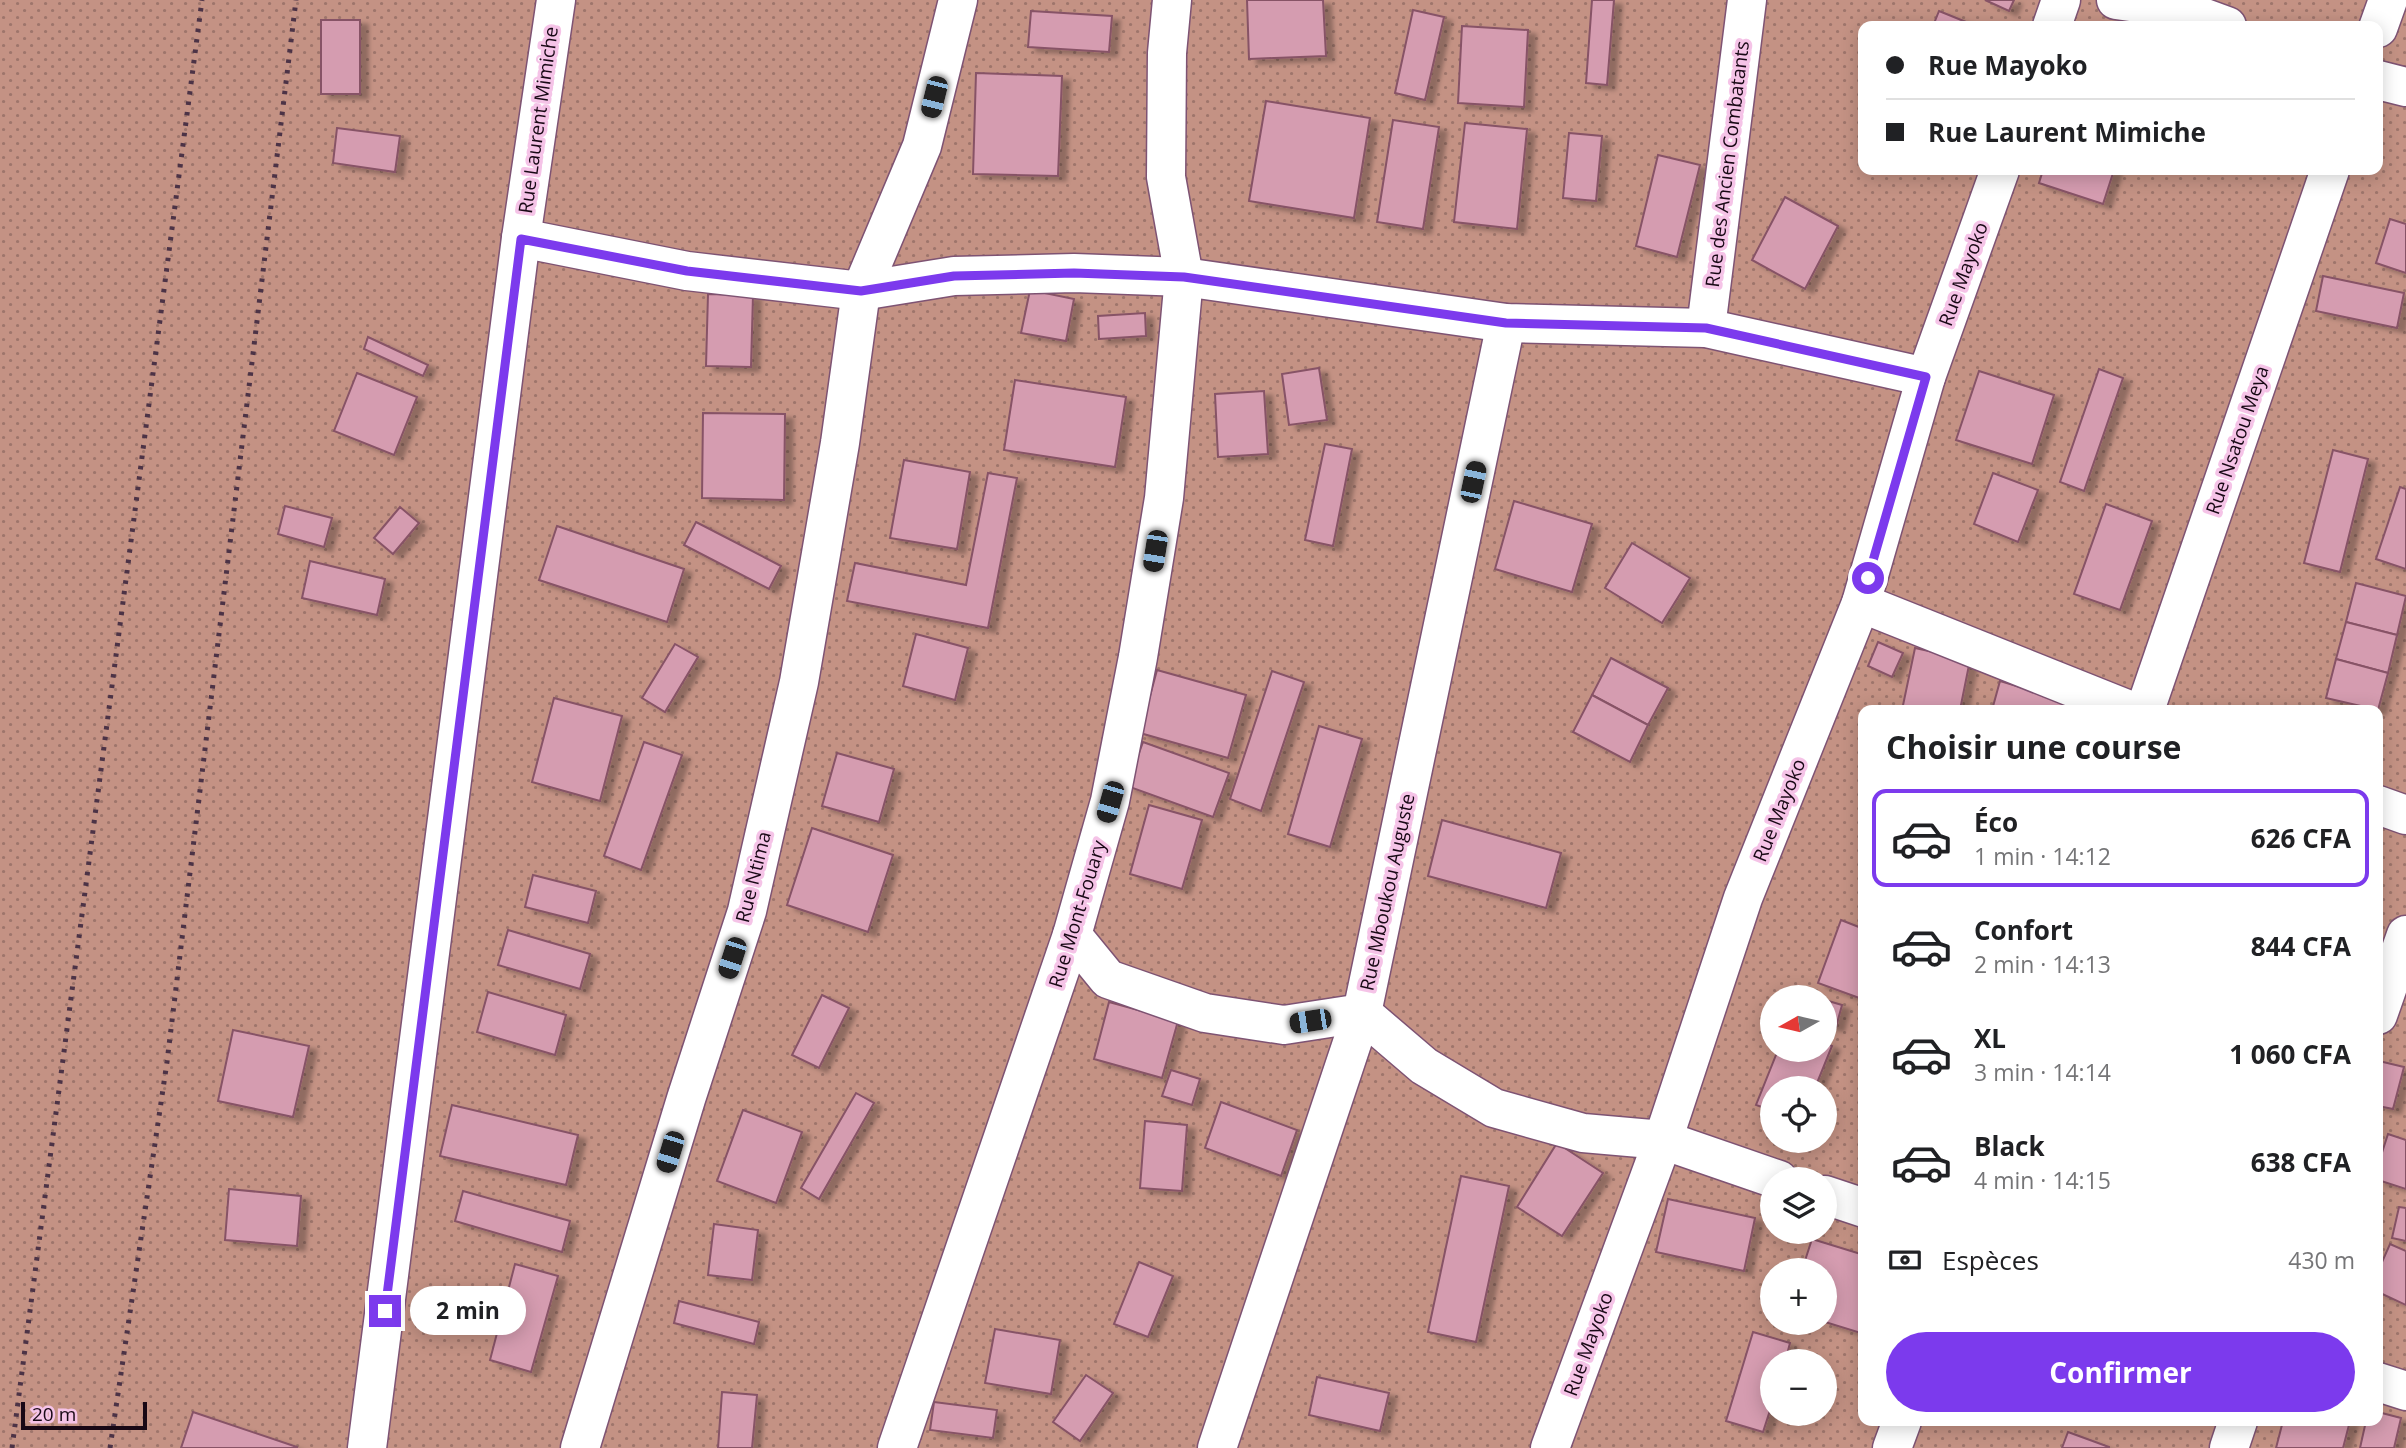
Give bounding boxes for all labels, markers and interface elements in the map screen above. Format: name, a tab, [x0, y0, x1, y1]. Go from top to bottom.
street label: Rue Laurent Mimiche	[512, 25, 564, 215]
street label: Rue des Ancien Combatants	[1699, 39, 1755, 289]
text: Rue Mayoko	[1928, 47, 2088, 83]
car	[919, 74, 950, 120]
text: Rue Laurent Mimiche	[1928, 114, 2206, 150]
street label: Rue Mayoko	[1932, 218, 1994, 330]
street label: Rue Nsatou Meya	[2199, 362, 2275, 518]
car	[1459, 459, 1488, 505]
car	[1142, 529, 1169, 573]
route start	[1852, 562, 1884, 594]
text: Choisir une course	[1886, 725, 2181, 768]
street label: Rue Mayoko	[1747, 755, 1811, 865]
car	[1095, 779, 1126, 825]
street label: Rue Mboukou Auguste	[1353, 791, 1421, 993]
text: Éco	[1974, 804, 2018, 840]
icon: car	[1890, 807, 1953, 870]
text: 626 CFA	[2251, 820, 2351, 856]
street label: Rue Ntima	[729, 829, 777, 925]
street label: Rue Mont-Fouary	[1042, 837, 1112, 991]
text: 1 min · 14:12	[1974, 840, 2111, 872]
text: Confort	[1974, 912, 2073, 948]
icon: car	[1890, 915, 1953, 978]
text: 844 CFA	[2251, 928, 2351, 964]
car	[716, 935, 749, 981]
text: 2 min · 14:13	[1974, 948, 2111, 980]
north arrow	[1760, 985, 1838, 1062]
map controls	[1760, 985, 1837, 1426]
car	[1288, 1007, 1333, 1035]
text: XL	[1974, 1020, 2006, 1056]
icon: car	[1890, 1023, 1953, 1086]
text: 1 060 CFA	[2229, 1036, 2351, 1072]
text: 3 min · 14:14	[1974, 1056, 2111, 1088]
button: locate	[1760, 1076, 1837, 1153]
text: Black	[1974, 1128, 2045, 1164]
car	[654, 1129, 687, 1175]
icon: car	[1890, 1131, 1953, 1194]
text: 638 CFA	[2251, 1144, 2351, 1180]
text: 4 min · 14:15	[1974, 1164, 2111, 1196]
button: layers	[1760, 1167, 1837, 1244]
icon: cash	[1886, 1241, 1924, 1279]
text: Espèces	[1942, 1242, 2039, 1278]
text: 430 m	[2288, 1244, 2355, 1276]
button: +	[1760, 1258, 1837, 1335]
callout: 2 min	[410, 1286, 525, 1336]
street label: Rue Mayoko	[1557, 1288, 1619, 1400]
text: 2 min	[436, 1294, 500, 1326]
route end	[369, 1295, 401, 1327]
button: Confirmer	[1886, 1332, 2355, 1412]
button: −	[1760, 1349, 1837, 1426]
scale bar	[21, 1399, 147, 1431]
text: 20 m	[32, 1401, 76, 1427]

